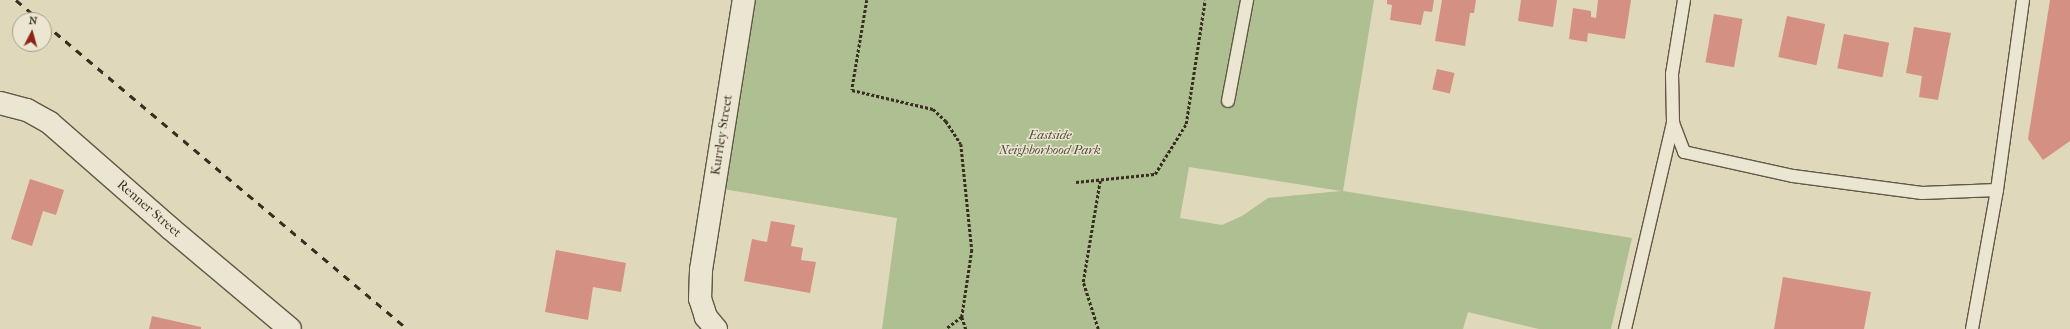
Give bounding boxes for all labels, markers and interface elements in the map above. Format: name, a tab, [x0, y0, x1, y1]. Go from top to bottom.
north arrow	[12, 12, 52, 52]
text: N	[28, 14, 38, 27]
street label: Kurrley Street	[708, 94, 736, 176]
park label: Eastside Neighborhood Park	[999, 128, 1101, 159]
street label: Renner Street	[114, 177, 184, 241]

